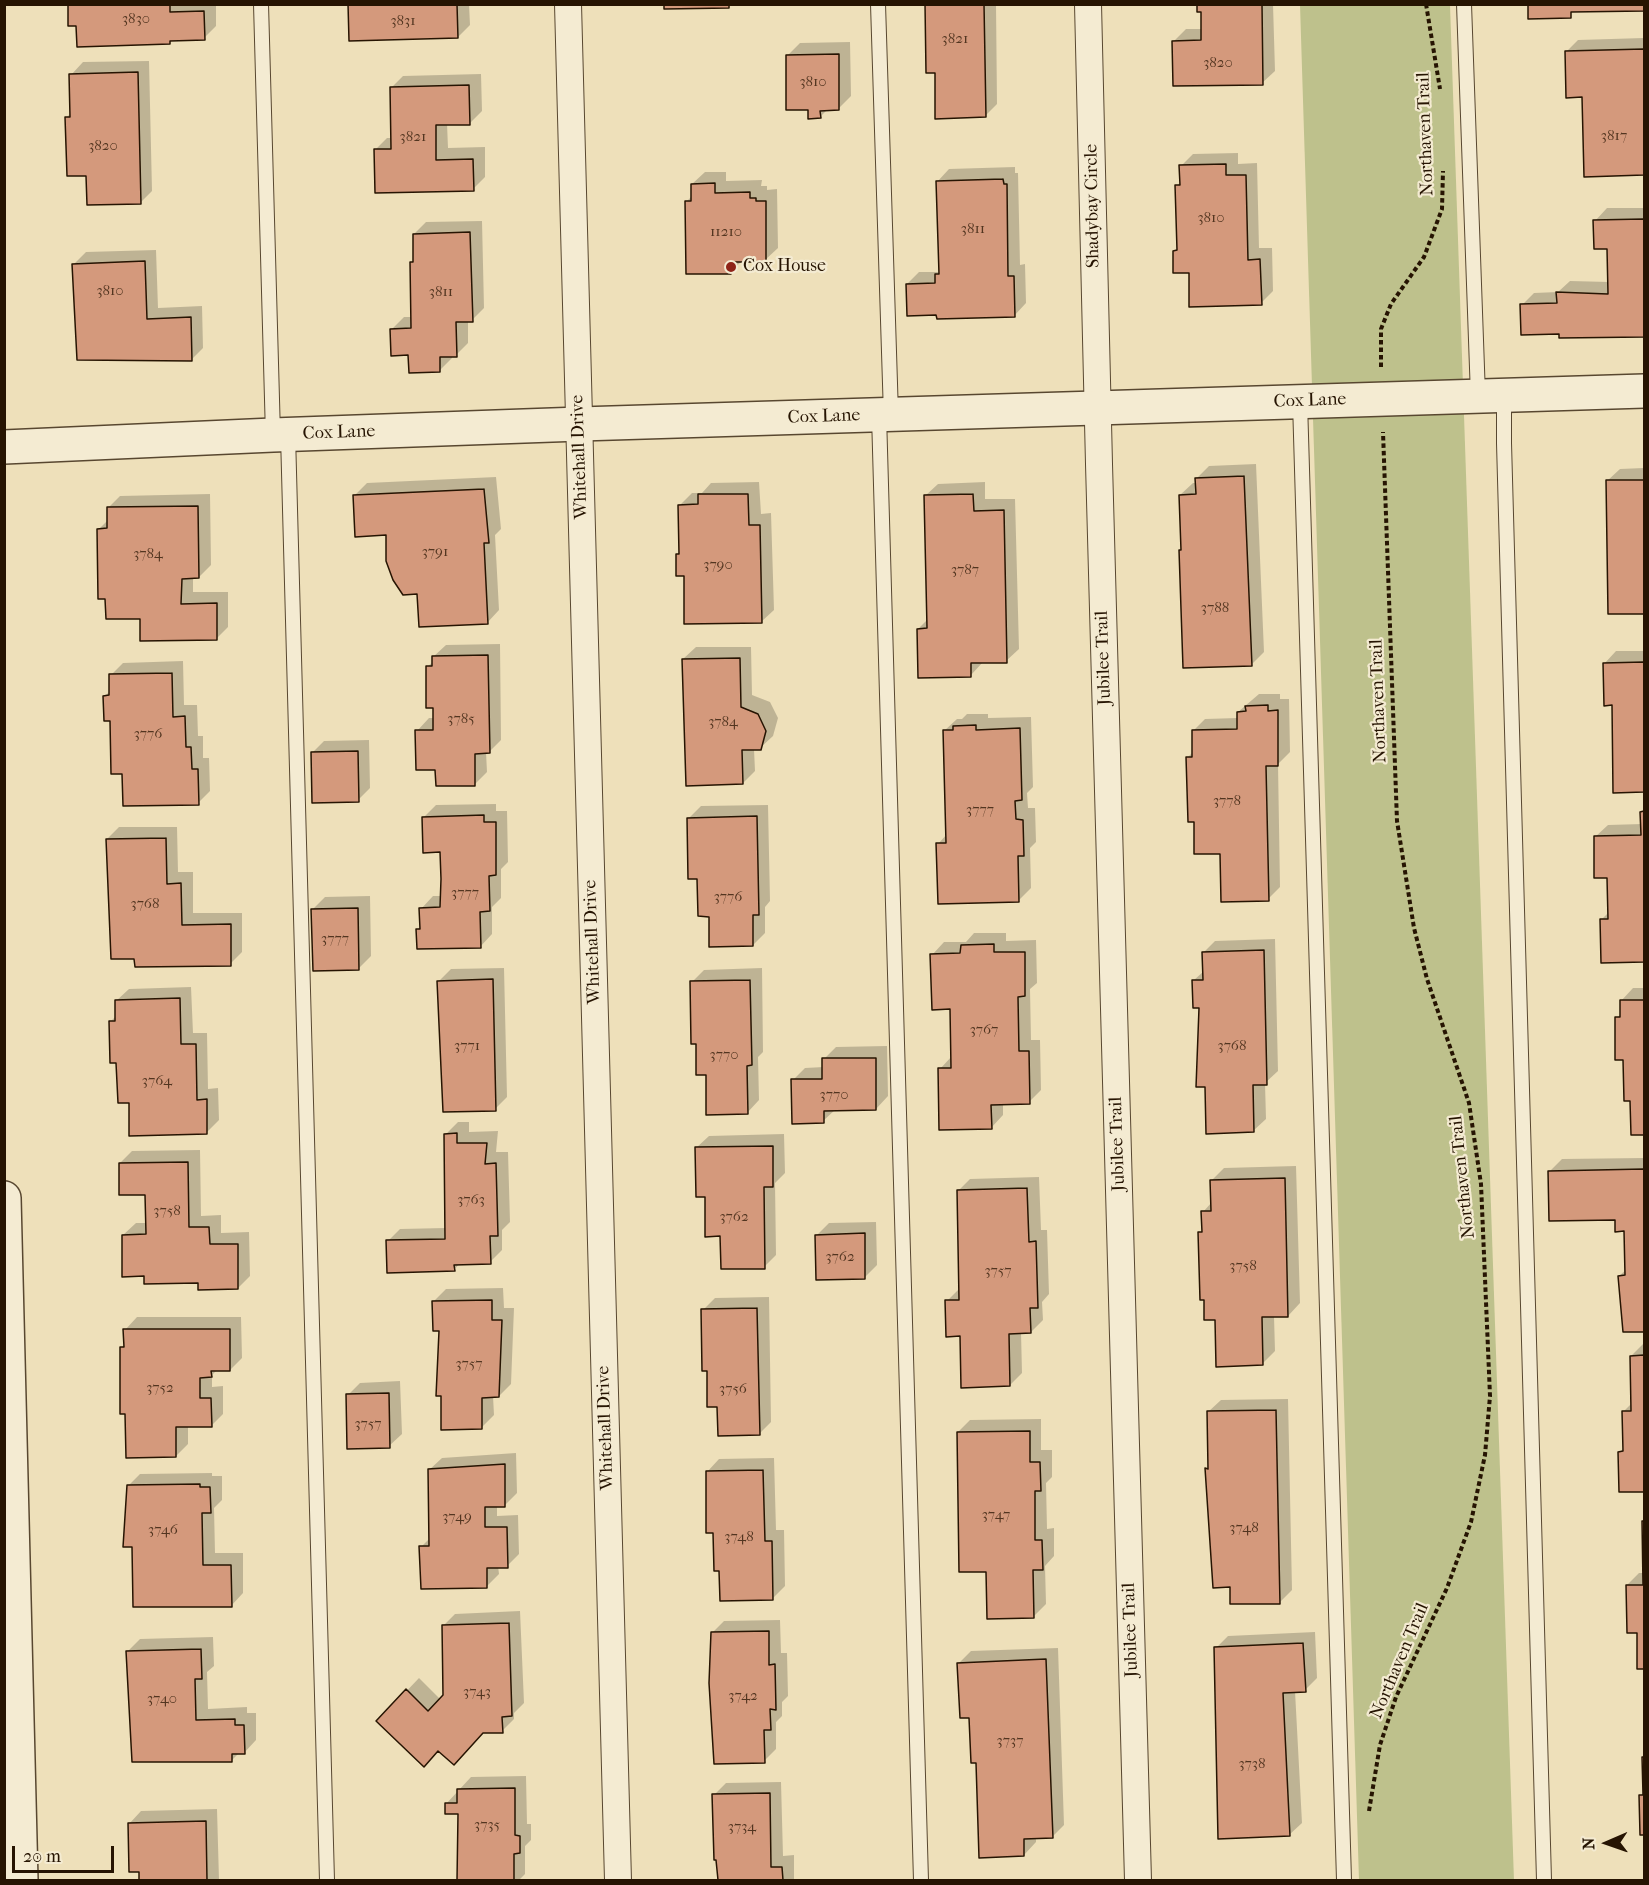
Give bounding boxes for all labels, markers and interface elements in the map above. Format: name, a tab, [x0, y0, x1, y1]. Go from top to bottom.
house number: 3830	[122, 10, 150, 28]
house number: 3831	[390, 12, 416, 30]
house number: 3821	[942, 30, 968, 48]
house number: 3820	[1203, 54, 1233, 72]
street label: Northaven Trail	[1413, 72, 1439, 196]
house number: 3810	[799, 73, 827, 91]
house number: 3817	[1601, 127, 1627, 145]
house number: 3821	[400, 128, 426, 146]
house number: 3820	[88, 137, 118, 155]
street label: Shadybay Circle	[1081, 144, 1105, 268]
house number: 3810	[1197, 209, 1225, 227]
house number: 3811	[961, 220, 985, 238]
house number: 11210	[710, 223, 742, 241]
place label: Cox House	[743, 256, 826, 278]
marker: Cox House	[724, 260, 738, 274]
house number: 3810	[96, 282, 124, 300]
house number: 3811	[429, 283, 453, 301]
street label: Cox Lane	[1273, 389, 1347, 413]
street label: Whitehall Drive	[567, 394, 593, 520]
street label: Cox Lane	[787, 405, 861, 429]
street label: Cox Lane	[302, 421, 376, 445]
house number: 3791	[422, 543, 448, 561]
house number: 3784	[133, 545, 163, 563]
house number: 3790	[703, 556, 733, 574]
house number: 3787	[951, 561, 979, 579]
house number: 3788	[1201, 599, 1229, 617]
street label: Jubilee Trail	[1092, 610, 1116, 706]
street label: Northaven Trail	[1366, 639, 1392, 763]
house number: 3785	[447, 710, 475, 728]
house number: 3784	[708, 713, 738, 731]
house number: 3776	[134, 725, 162, 743]
house number: 3778	[1213, 792, 1241, 810]
house number: 3777	[966, 801, 994, 819]
street label: Whitehall Drive	[580, 879, 606, 1005]
house number: 3777	[451, 884, 479, 902]
house number: 3776	[714, 888, 742, 906]
house number: 3768	[130, 895, 160, 913]
house number: 3777	[321, 930, 349, 948]
house number: 3767	[970, 1021, 998, 1039]
house number: 3771	[454, 1037, 480, 1055]
house number: 3768	[1217, 1037, 1247, 1055]
house number: 3770	[710, 1046, 738, 1064]
house number: 3764	[142, 1072, 172, 1090]
house number: 3770	[820, 1086, 848, 1104]
street label: Jubilee Trail	[1106, 1096, 1130, 1192]
street label: Northaven Trail	[1446, 1114, 1480, 1240]
house number: 3763	[457, 1191, 485, 1209]
house number: 3758	[153, 1202, 181, 1220]
house number: 3762	[719, 1208, 749, 1226]
house number: 3762	[825, 1248, 855, 1266]
house number: 3758	[1229, 1257, 1257, 1275]
house number: 3757	[984, 1262, 1012, 1280]
house number: 3757	[455, 1355, 483, 1373]
street label: Whitehall Drive	[593, 1365, 619, 1491]
house number: 3752	[146, 1379, 174, 1397]
house number: 3756	[719, 1380, 747, 1398]
house number: 3757	[354, 1415, 382, 1433]
house number: 3747	[982, 1506, 1010, 1524]
house number: 3749	[442, 1508, 472, 1526]
house number: 3748	[1229, 1519, 1259, 1537]
house number: 3746	[148, 1521, 178, 1539]
house number: 3748	[724, 1528, 754, 1546]
street label: Jubilee Trail	[1119, 1582, 1143, 1678]
street label: Northaven Trail	[1366, 1600, 1434, 1722]
house number: 3743	[463, 1683, 491, 1701]
house number: 3742	[728, 1687, 758, 1705]
house number: 3740	[147, 1690, 177, 1708]
house number: 3737	[997, 1732, 1023, 1750]
house number: 3738	[1238, 1755, 1266, 1773]
north arrow	[1577, 1813, 1637, 1873]
house number: 3735	[474, 1816, 500, 1834]
house number: 3734	[728, 1818, 756, 1836]
scale bar	[15, 1834, 117, 1872]
text: N	[1579, 1837, 1598, 1850]
text: 20 m	[23, 1846, 61, 1867]

